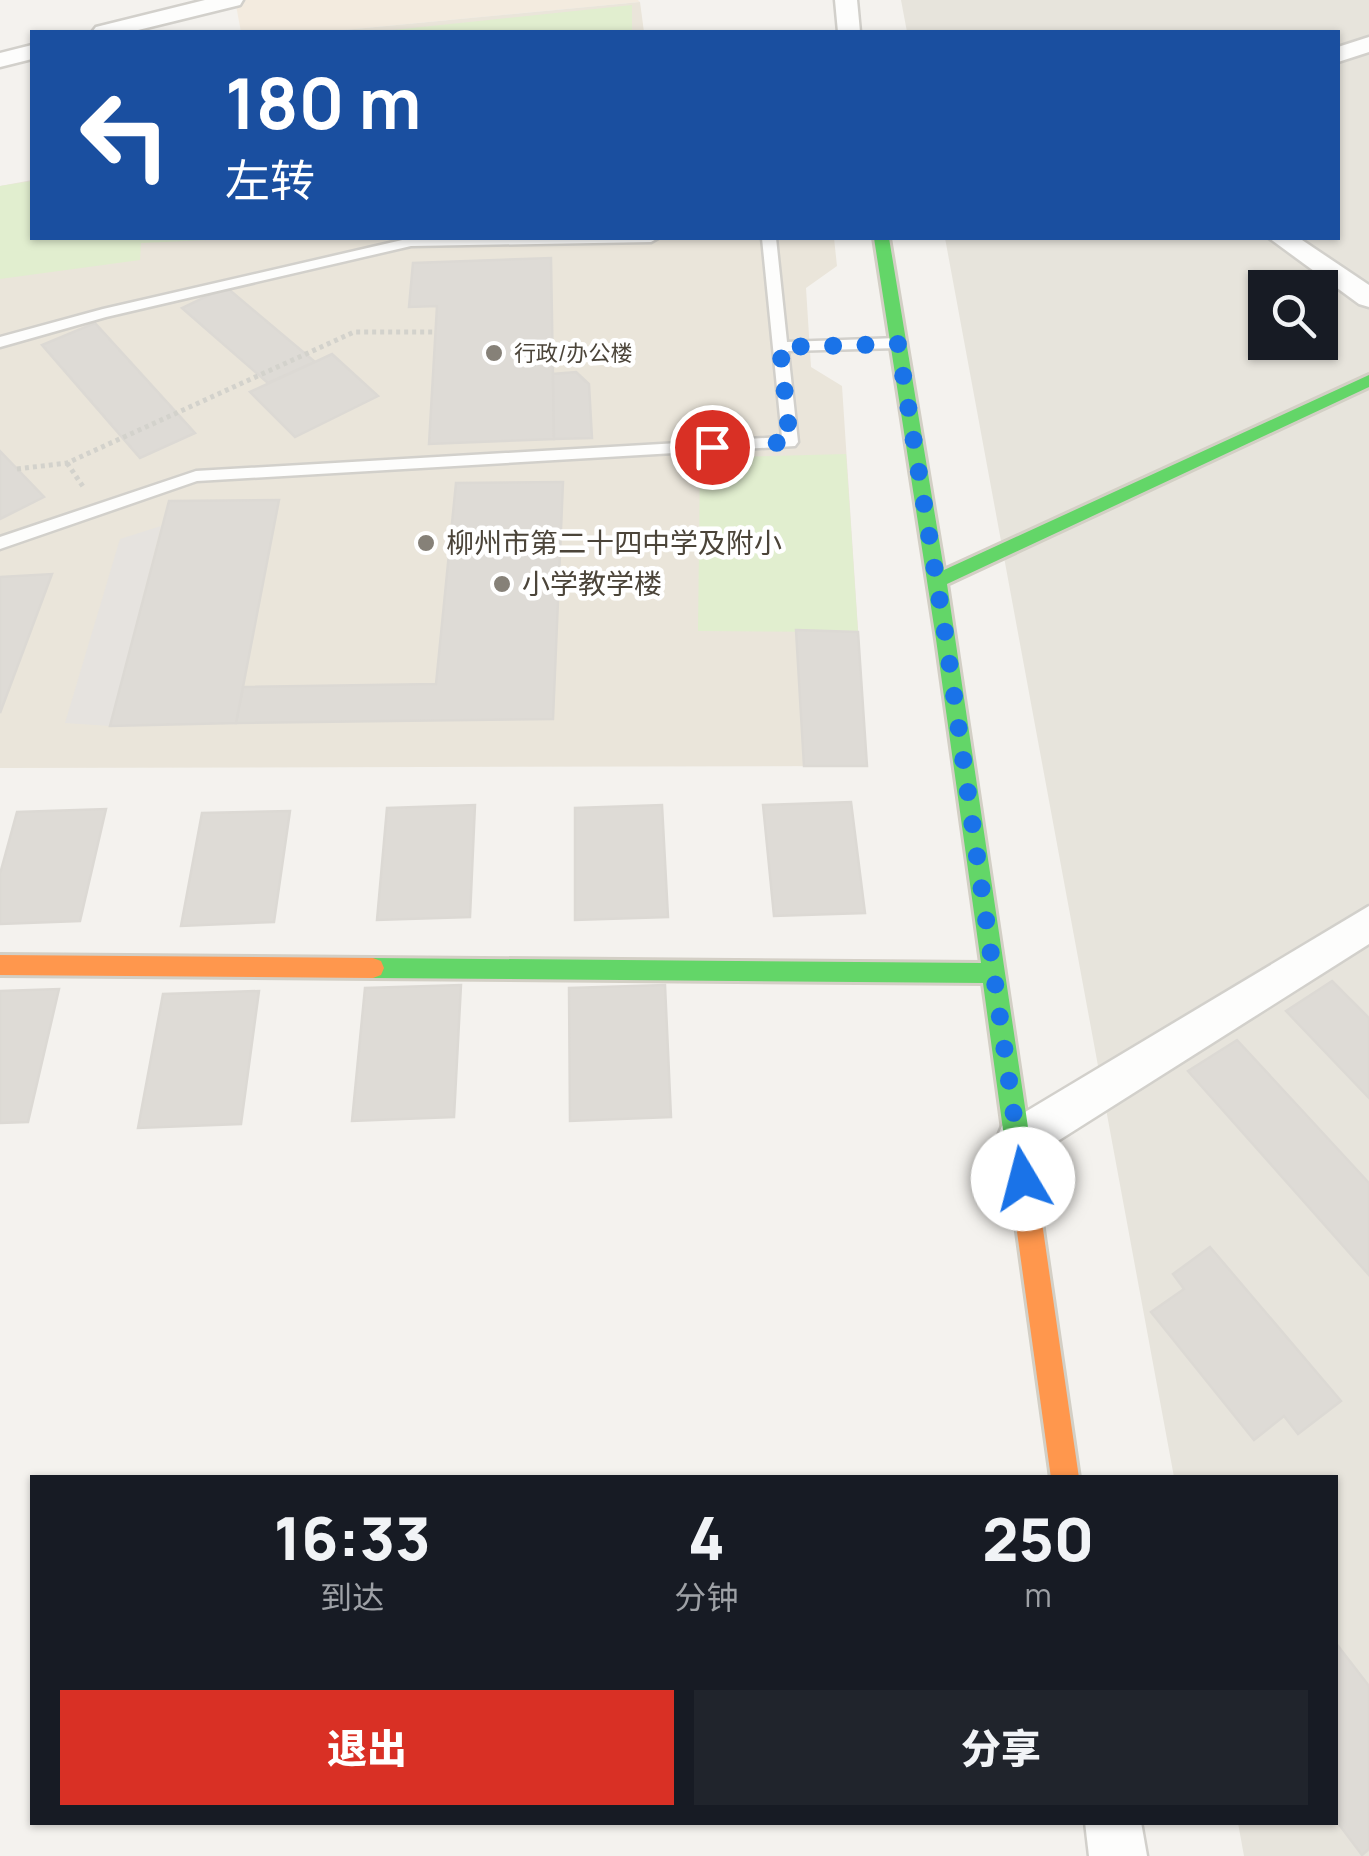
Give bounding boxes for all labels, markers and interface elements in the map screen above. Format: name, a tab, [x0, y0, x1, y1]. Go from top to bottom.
text: 180 m	[225, 54, 422, 150]
icon: left	[60, 70, 190, 200]
text: 左转	[225, 149, 315, 211]
map controls	[1248, 270, 1338, 360]
button: search	[1248, 270, 1338, 360]
place label: 行政/办公楼	[514, 338, 633, 368]
marker: 行政/办公楼	[483, 342, 505, 364]
pin	[670, 405, 755, 490]
icon: arrive	[685, 420, 740, 475]
place label: 柳州市第二十四中学及附小	[446, 523, 782, 561]
marker: 柳州市第二十四中学及附小	[415, 532, 437, 554]
place label: 小学教学楼	[522, 564, 662, 602]
marker: 小学教学楼	[491, 573, 513, 595]
position arrow	[971, 1127, 1075, 1231]
text: 16:33	[274, 1496, 431, 1578]
text: 4	[688, 1496, 725, 1578]
text: 250	[982, 1497, 1094, 1579]
text: m	[1025, 1573, 1052, 1617]
text: 到达	[320, 1575, 384, 1619]
text: 分钟	[674, 1575, 738, 1619]
button: 退出	[60, 1690, 674, 1805]
button: 分享	[694, 1690, 1308, 1805]

